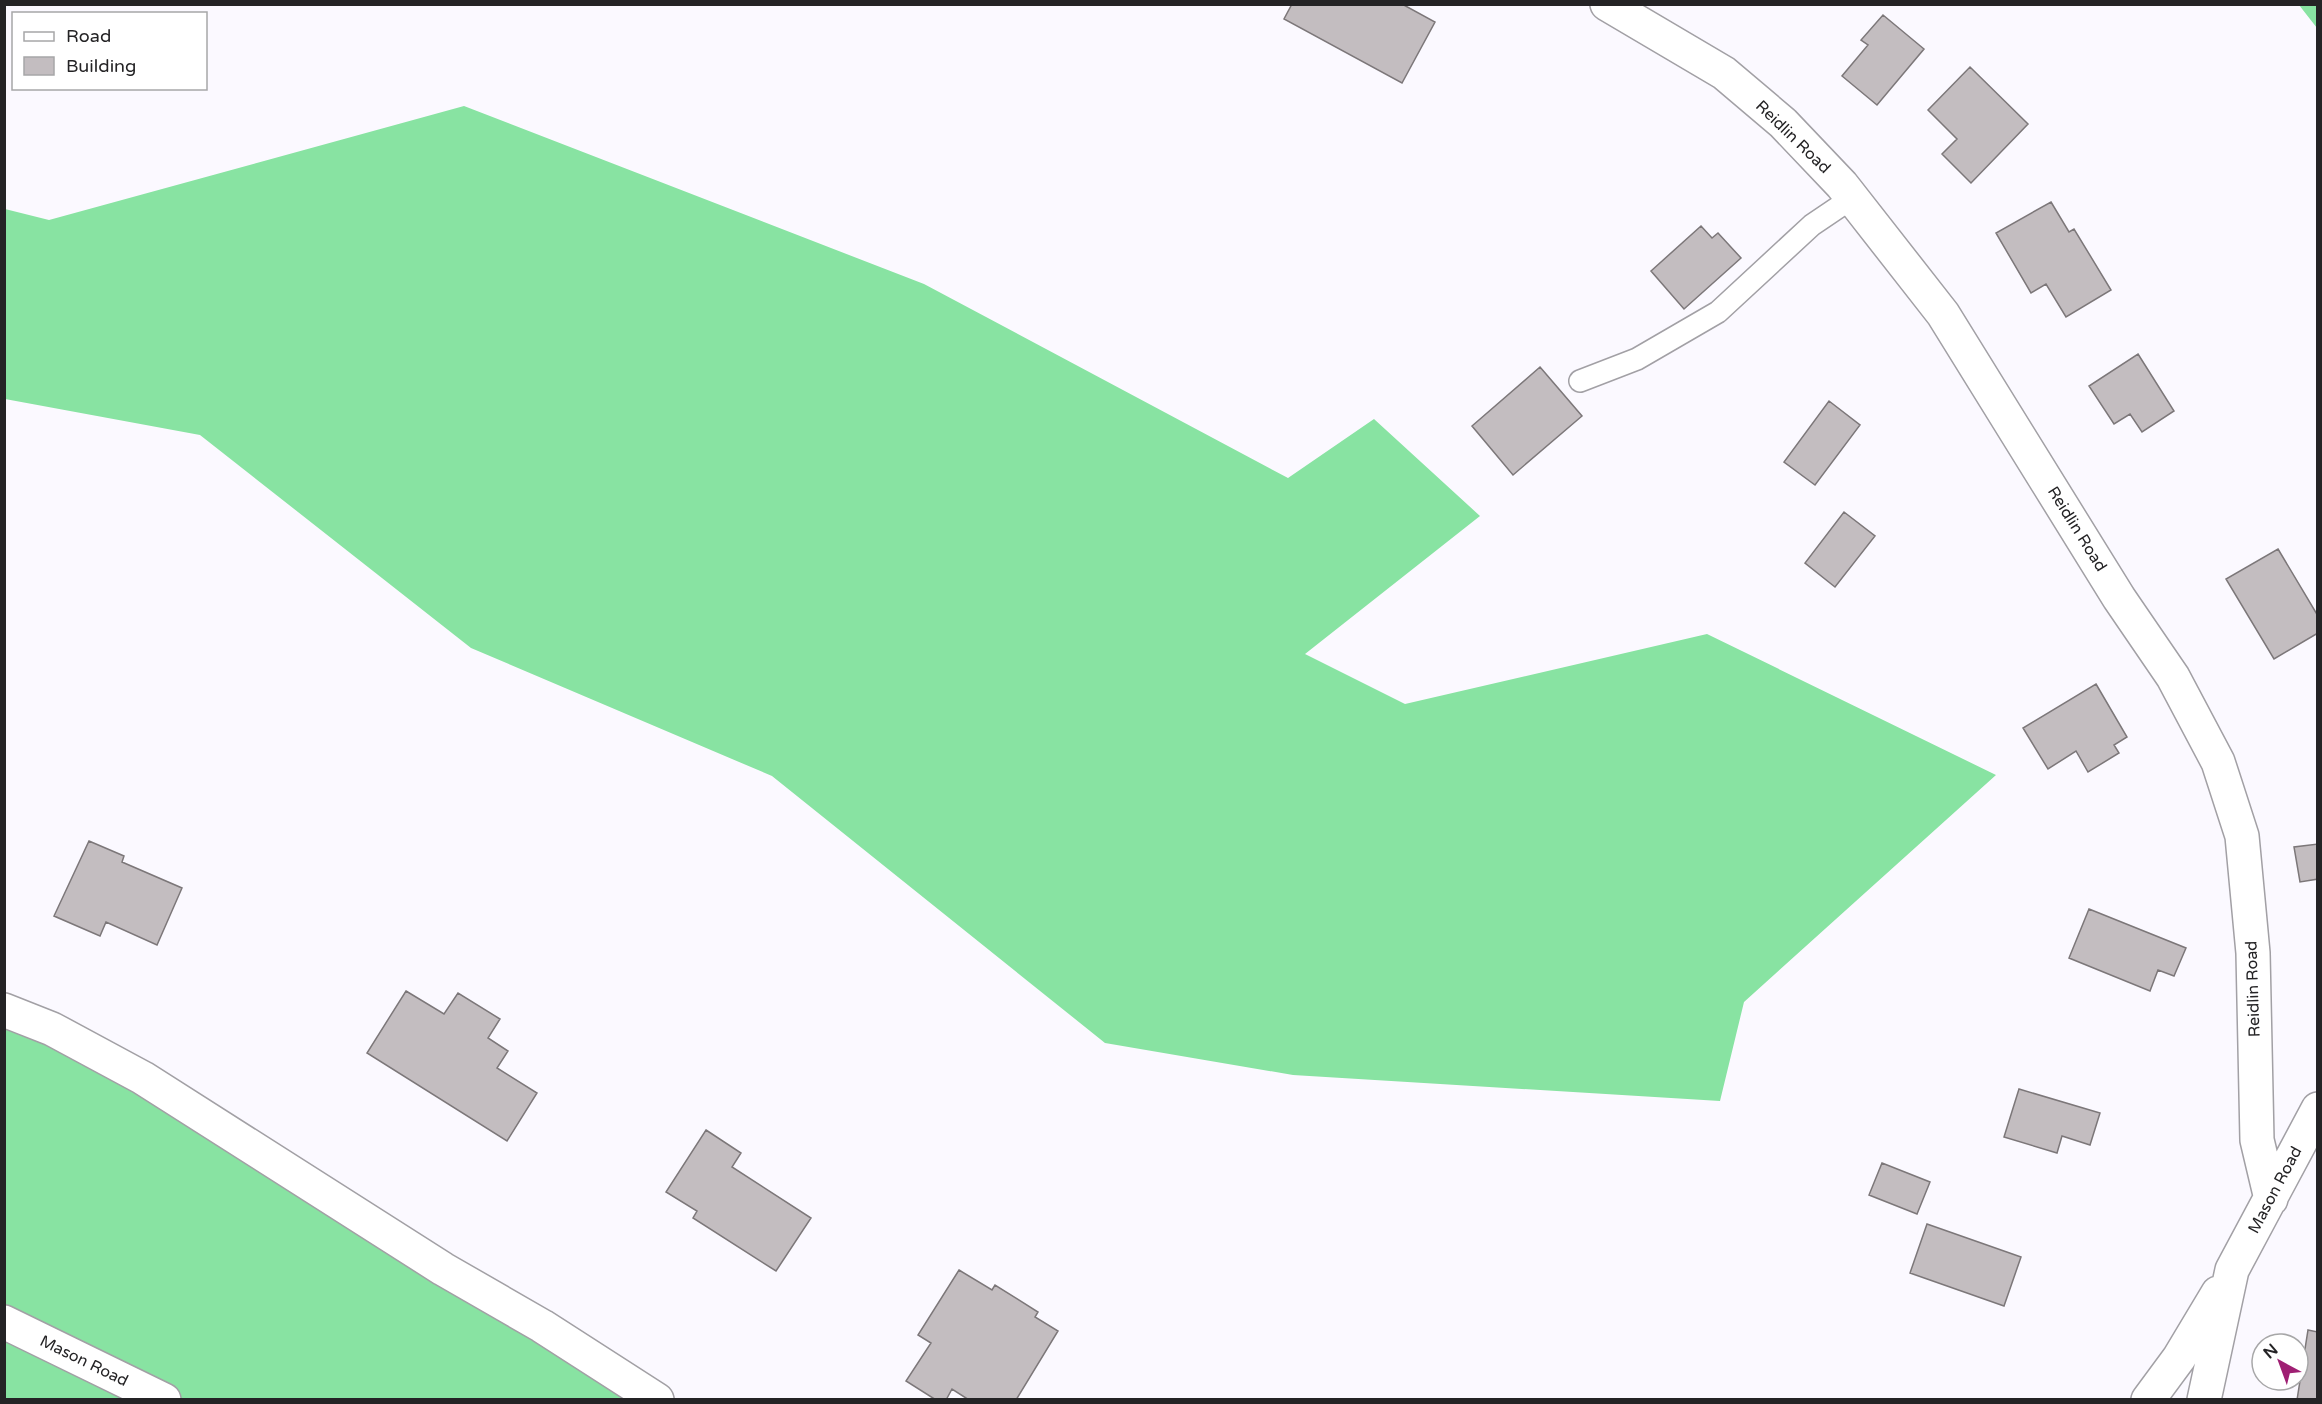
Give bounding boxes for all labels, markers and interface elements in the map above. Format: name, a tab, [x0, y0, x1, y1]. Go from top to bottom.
legend	[12, 12, 207, 90]
text: Road	[66, 25, 111, 47]
text: Building	[66, 55, 136, 77]
street label: Reidlin Road	[1751, 96, 1835, 178]
street label: Reidlin Road	[2043, 483, 2111, 575]
street label: Reidlin Road	[2241, 940, 2265, 1038]
street label: Mason Road	[2244, 1143, 2306, 1237]
street label: Mason Road	[36, 1331, 132, 1391]
north arrow	[2250, 1332, 2310, 1392]
text: N	[2259, 1340, 2282, 1363]

